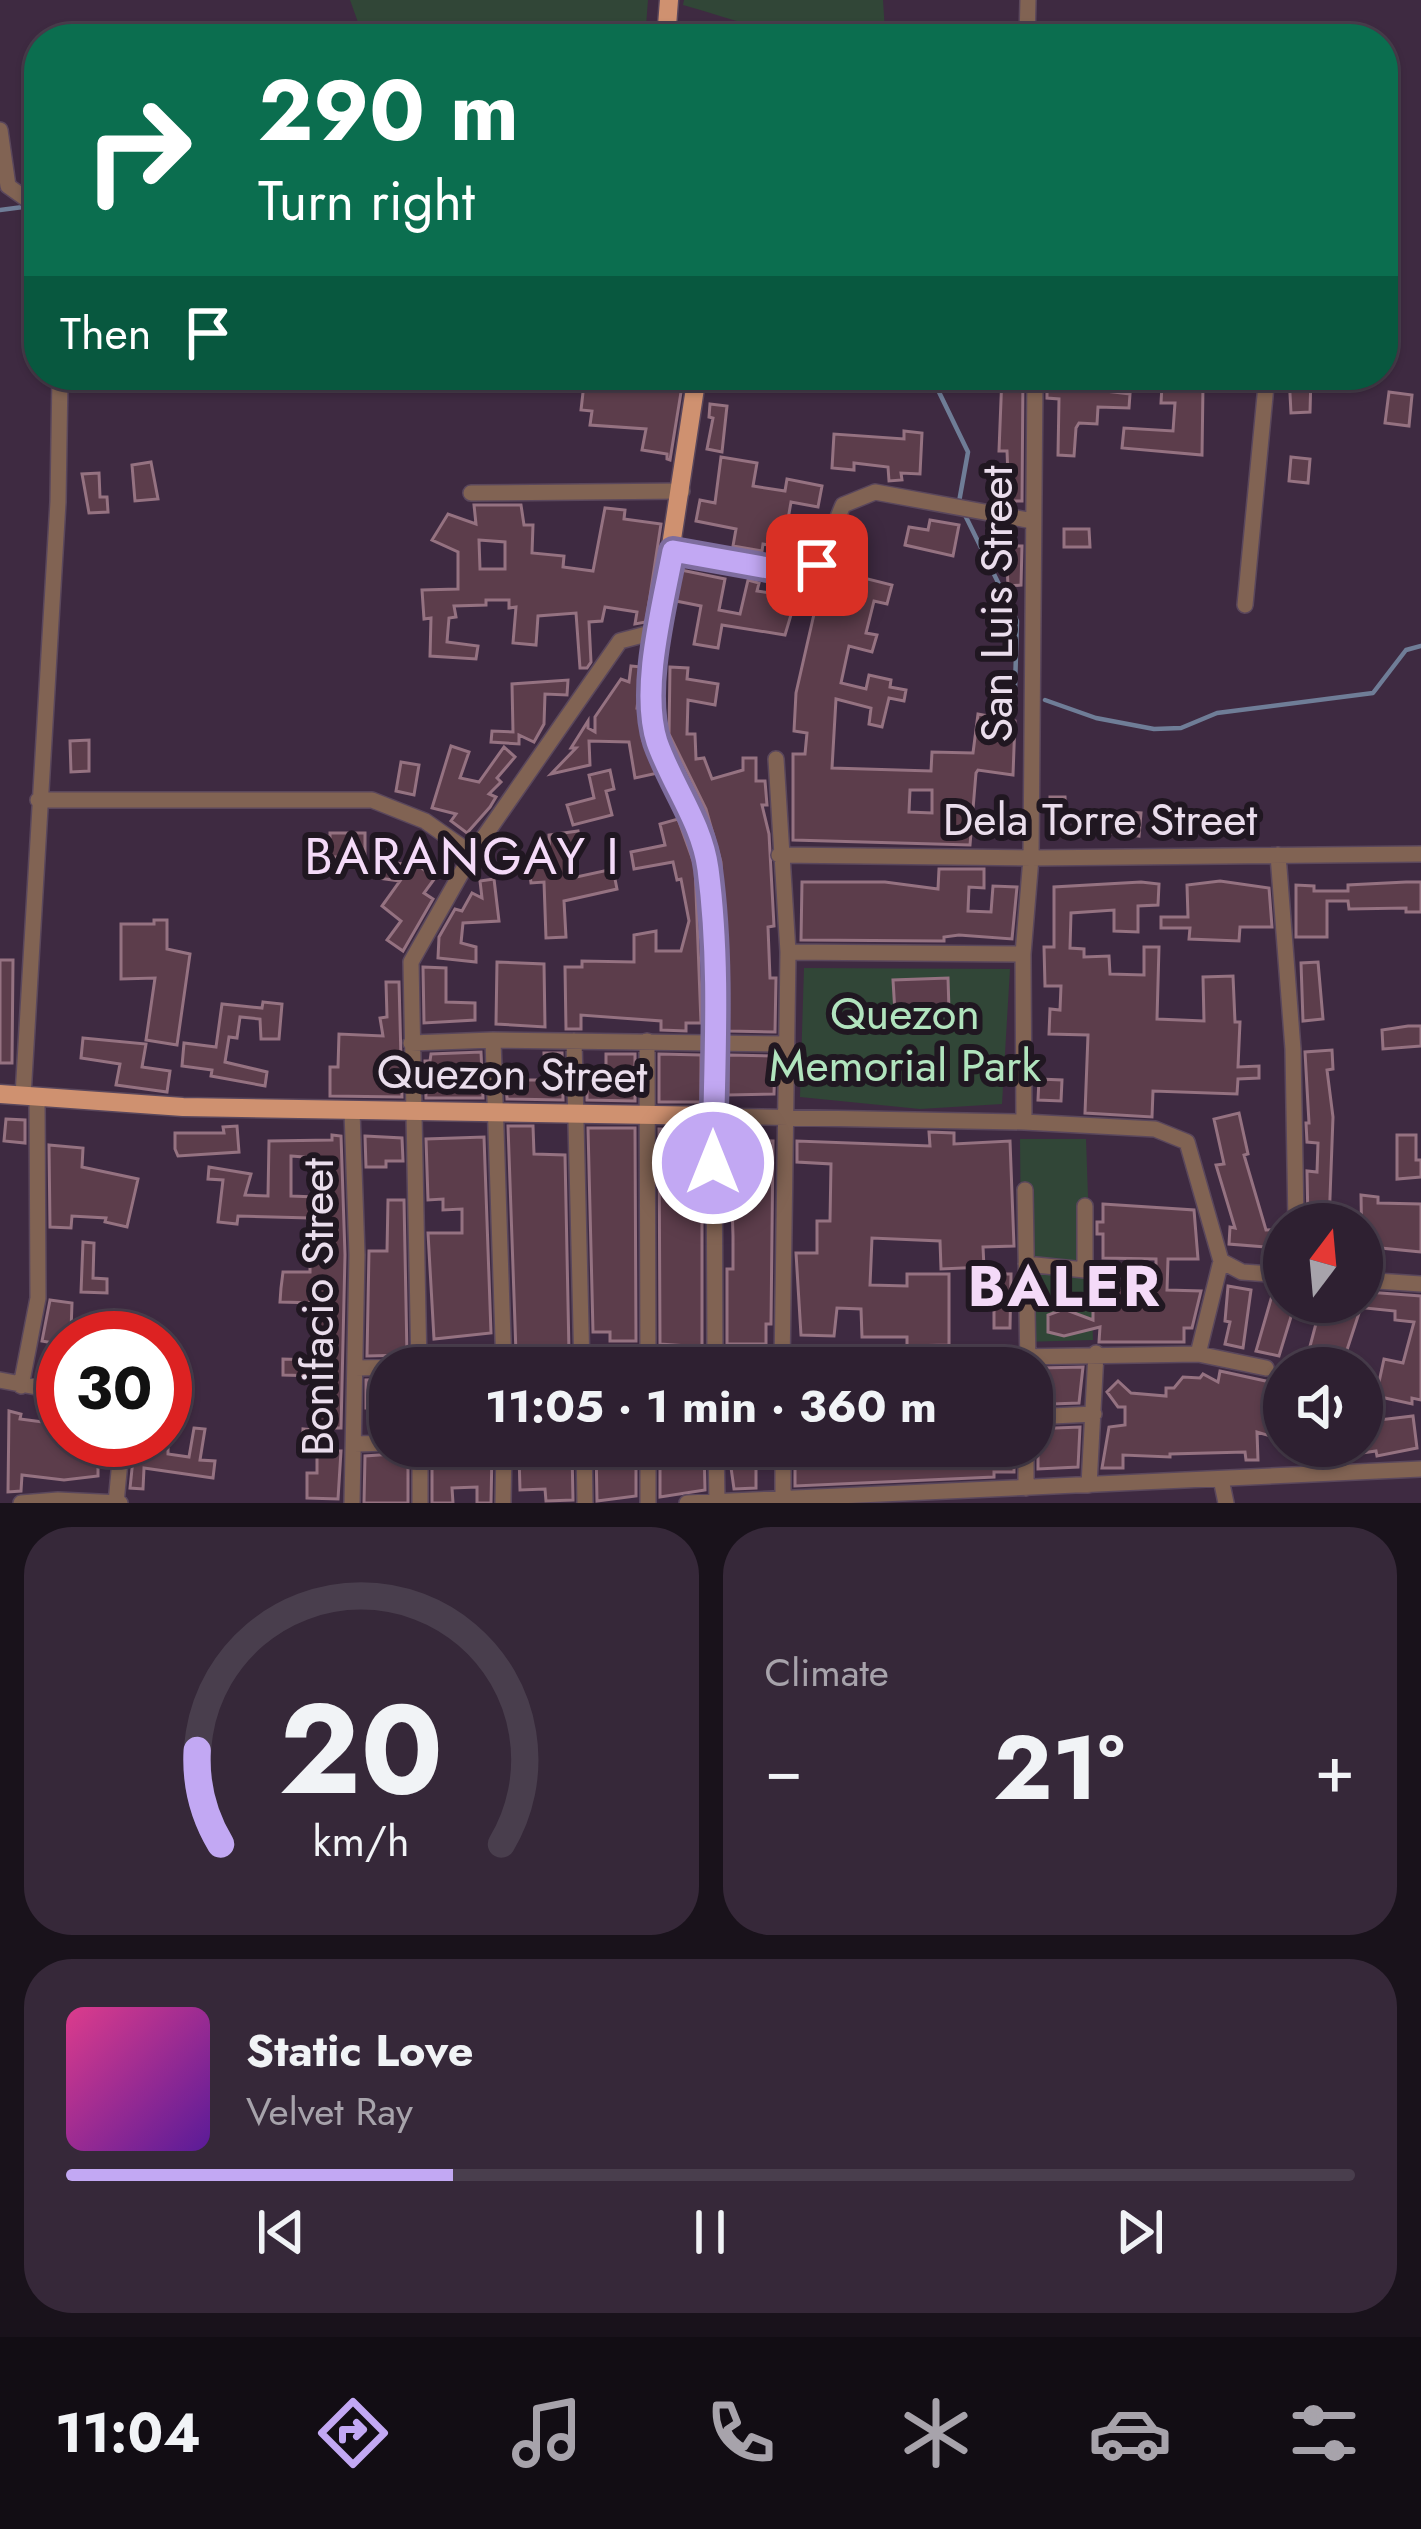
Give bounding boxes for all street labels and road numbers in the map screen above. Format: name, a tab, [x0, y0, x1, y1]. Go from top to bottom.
street label: San Luis Street	[964, 465, 1029, 743]
street label: Dela Torre Street	[943, 787, 1257, 852]
street label: Quezon Street	[376, 1039, 648, 1109]
street label: Bonifacio Street	[285, 1158, 350, 1456]

